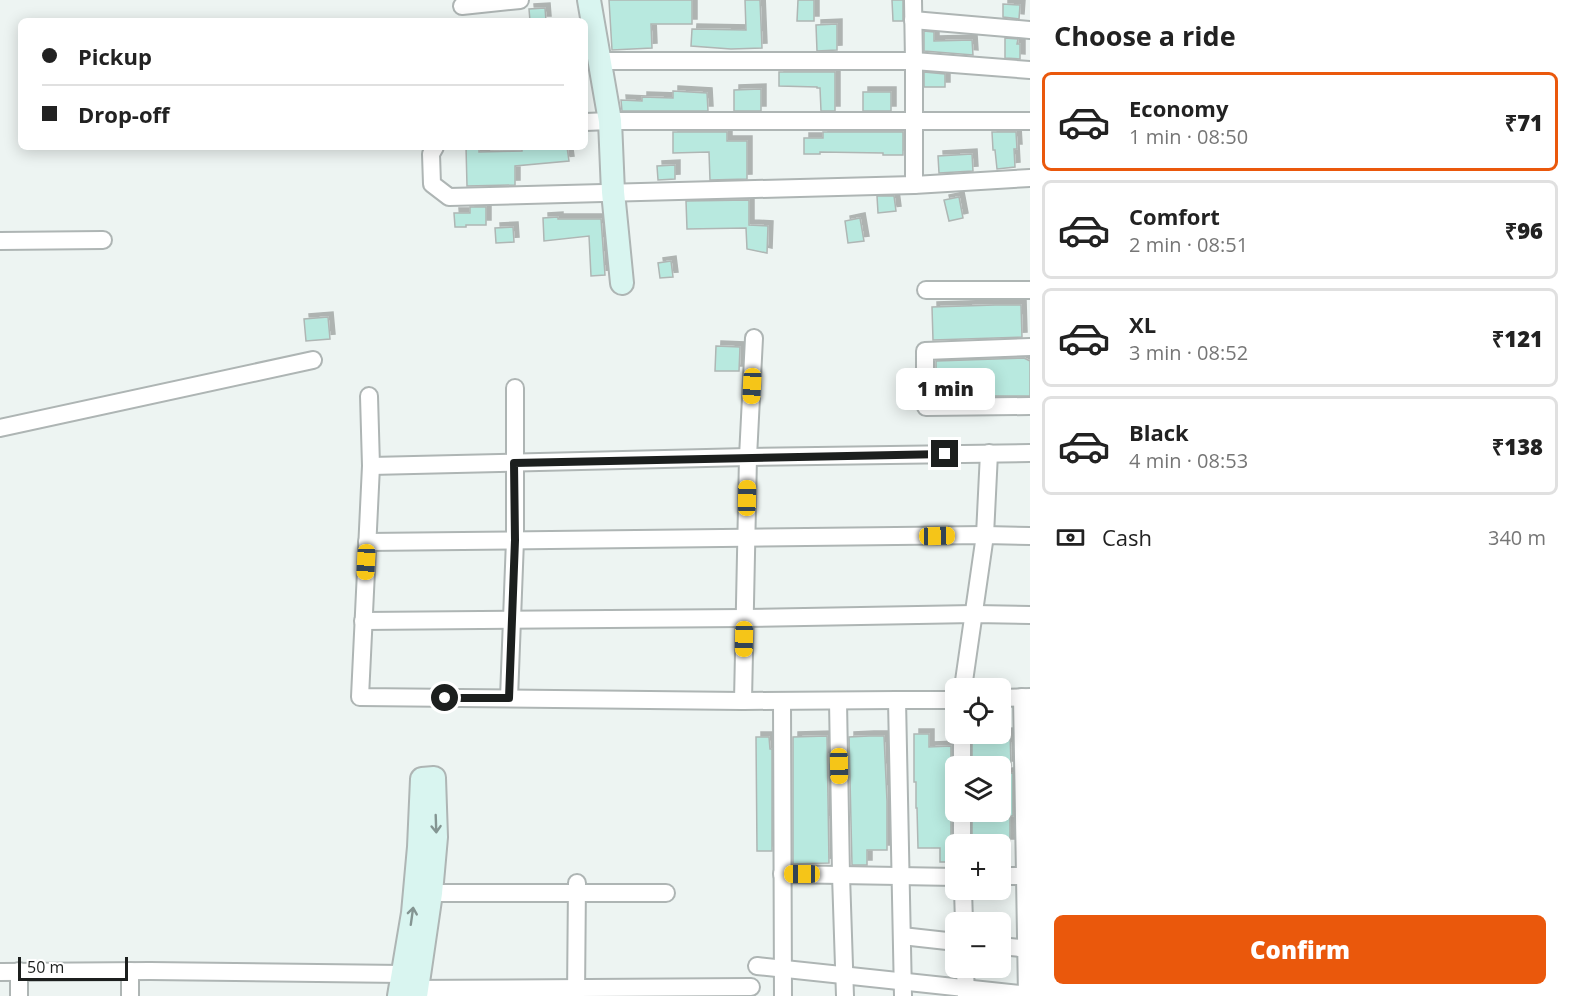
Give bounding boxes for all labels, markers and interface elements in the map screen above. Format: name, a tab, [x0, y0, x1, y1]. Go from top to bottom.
text: Choose a ride	[1054, 17, 1236, 54]
text: Pickup	[78, 41, 152, 71]
text: Economy	[1129, 93, 1228, 123]
icon: car	[1057, 95, 1111, 149]
text: Drop-off	[78, 99, 170, 129]
text: ₹71	[1505, 107, 1543, 137]
text: 1 min · 08:50	[1129, 123, 1248, 150]
text: Comfort	[1129, 201, 1220, 231]
icon: car	[1057, 203, 1111, 257]
text: ₹96	[1505, 215, 1543, 245]
text: 2 min · 08:51	[1129, 231, 1248, 258]
text: XL	[1129, 309, 1156, 339]
icon: car	[1057, 311, 1111, 365]
text: ₹121	[1492, 323, 1543, 353]
text: 3 min · 08:52	[1129, 339, 1248, 366]
callout: 1 min	[896, 367, 994, 409]
car	[742, 368, 762, 404]
text: 1 min	[917, 375, 974, 402]
text: Black	[1129, 417, 1189, 447]
icon: car	[1057, 419, 1111, 473]
text: ₹138	[1492, 431, 1543, 461]
route end	[931, 440, 958, 467]
text: 4 min · 08:53	[1129, 447, 1248, 474]
car	[738, 480, 756, 516]
icon: cash	[1054, 521, 1087, 554]
text: Cash	[1102, 522, 1152, 552]
text: 340 m	[1488, 524, 1546, 551]
car	[919, 527, 955, 545]
car	[356, 544, 376, 580]
car	[735, 621, 753, 657]
map controls	[945, 678, 1011, 978]
button: locate	[945, 678, 1011, 744]
route start	[431, 684, 458, 711]
car	[830, 748, 848, 784]
button: layers	[945, 756, 1011, 822]
one-way arrow	[430, 813, 441, 833]
button: +	[945, 834, 1011, 900]
car	[784, 865, 820, 883]
one-way arrow	[406, 907, 417, 927]
button: −	[945, 912, 1011, 978]
button: Confirm	[1054, 915, 1546, 984]
scale bar	[18, 954, 128, 982]
text: 50 m	[27, 956, 64, 978]

